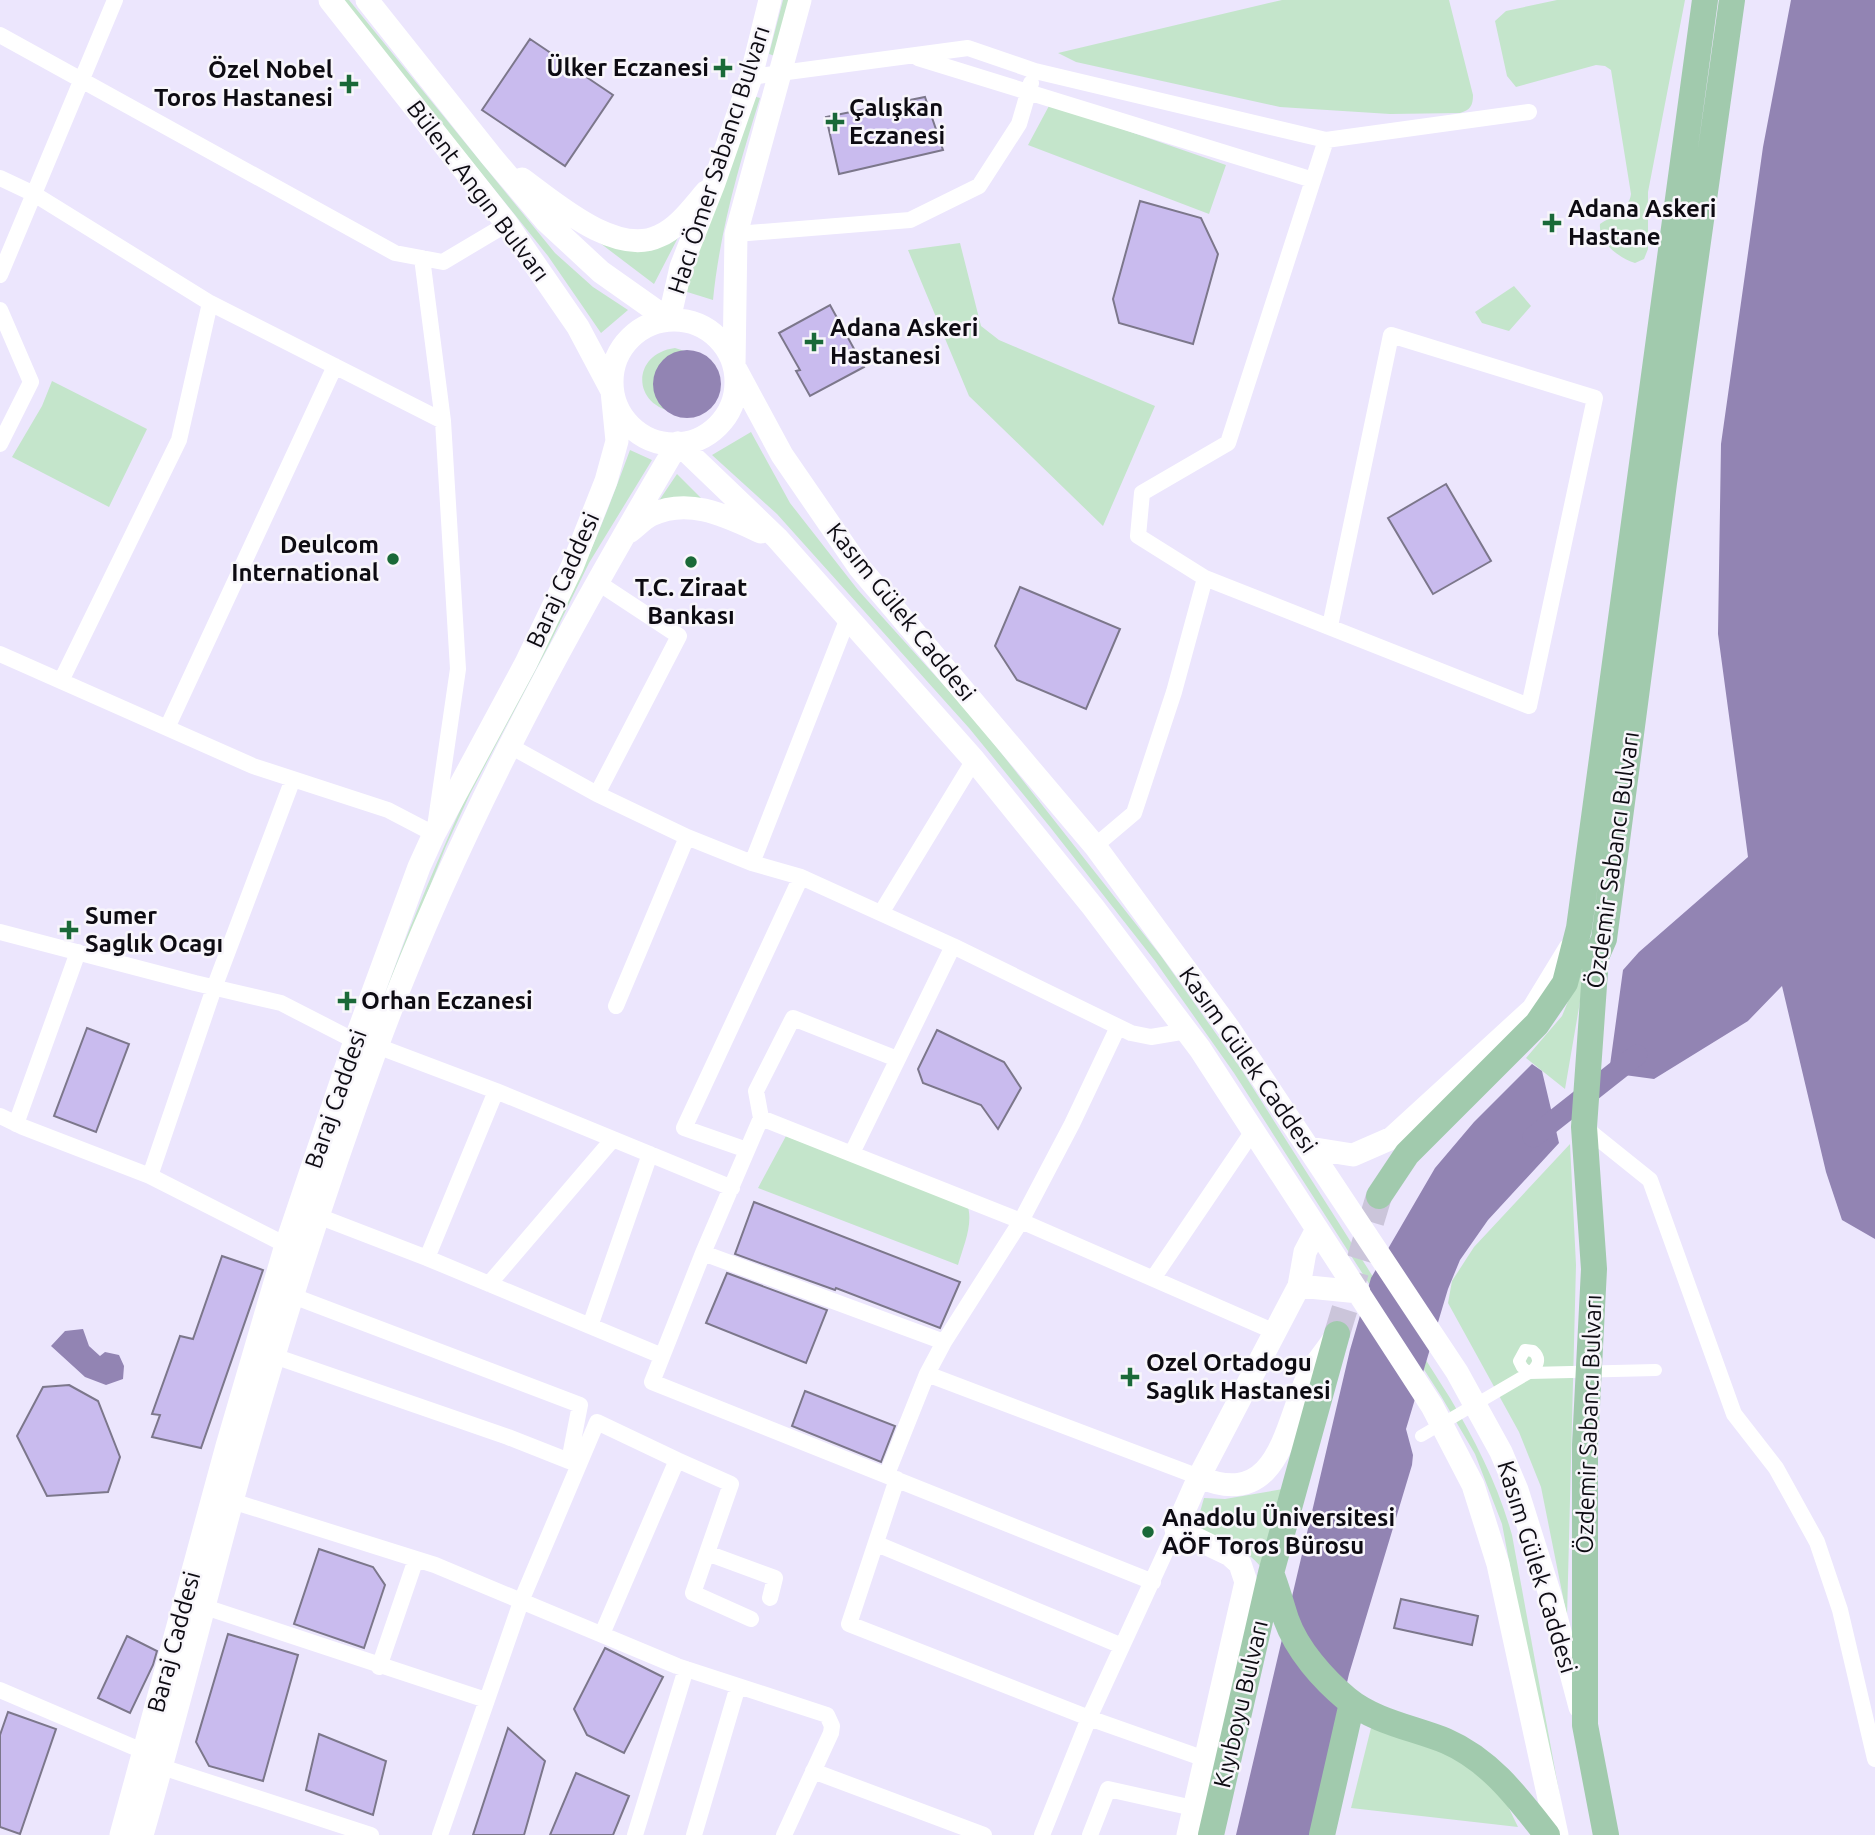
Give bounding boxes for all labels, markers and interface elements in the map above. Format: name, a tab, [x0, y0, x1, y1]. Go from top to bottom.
street label: Hacı Ömer Sabancı Bulvarı	[662, 22, 775, 297]
place label: Ülker Eczanesi	[547, 53, 709, 81]
place label: Özel Nobel Toros Hastanesi	[154, 55, 333, 111]
marker: Ülker Eczanesi	[715, 60, 731, 76]
marker: Özel Nobel Toros Hastanesi	[339, 74, 359, 94]
place label: Çalışkan Eczanesi	[849, 94, 945, 149]
street label: Bülent Angın Bulvarı	[402, 95, 555, 286]
marker: Çalışkan Eczanesi	[827, 114, 843, 130]
place label: Adana Askeri Hastane	[1568, 195, 1716, 250]
marker: Adana Askeri Hastane	[1542, 213, 1562, 233]
place label: Adana Askeri Hastanesi	[830, 314, 978, 369]
marker: Adana Askeri Hastanesi	[804, 332, 824, 352]
street label: Baraj Caddesi	[521, 508, 604, 652]
street label: Kasım Gülek Caddesi	[821, 517, 981, 706]
place label: Deulcom International	[231, 531, 379, 586]
marker: Deulcom International	[385, 551, 401, 567]
marker: T.C. Ziraat Bankası	[683, 554, 699, 570]
place label: T.C. Ziraat Bankası	[635, 574, 747, 629]
street label: Özdemir Sabancı Bulvarı	[1581, 730, 1644, 990]
place label: Sumer Saglık Ocagı	[85, 902, 223, 957]
marker: Sumer Saglık Ocagı	[59, 920, 79, 940]
street label: Kasım Gülek Caddesi	[1174, 962, 1323, 1158]
place label: Orhan Eczanesi	[361, 987, 533, 1014]
marker: Orhan Eczanesi	[339, 993, 355, 1009]
street label: Baraj Caddesi	[299, 1026, 372, 1172]
street label: Özdemir Sabancı Bulvarı	[1570, 1294, 1607, 1554]
place label: Ozel Ortadogu Saglık Hastanesi	[1146, 1349, 1331, 1404]
marker: Ozel Ortadogu Saglık Hastanesi	[1120, 1367, 1140, 1387]
street label: Kasım Gülek Caddesi	[1492, 1457, 1583, 1676]
place label: Anadolu Üniversitesi AÖF Toros Bürosu	[1162, 1503, 1395, 1559]
marker: Anadolu Üniversitesi AÖF Toros Bürosu	[1140, 1524, 1156, 1540]
street label: Baraj Caddesi	[142, 1568, 205, 1715]
street label: Kıyıboyu Bulvarı	[1208, 1617, 1273, 1790]

